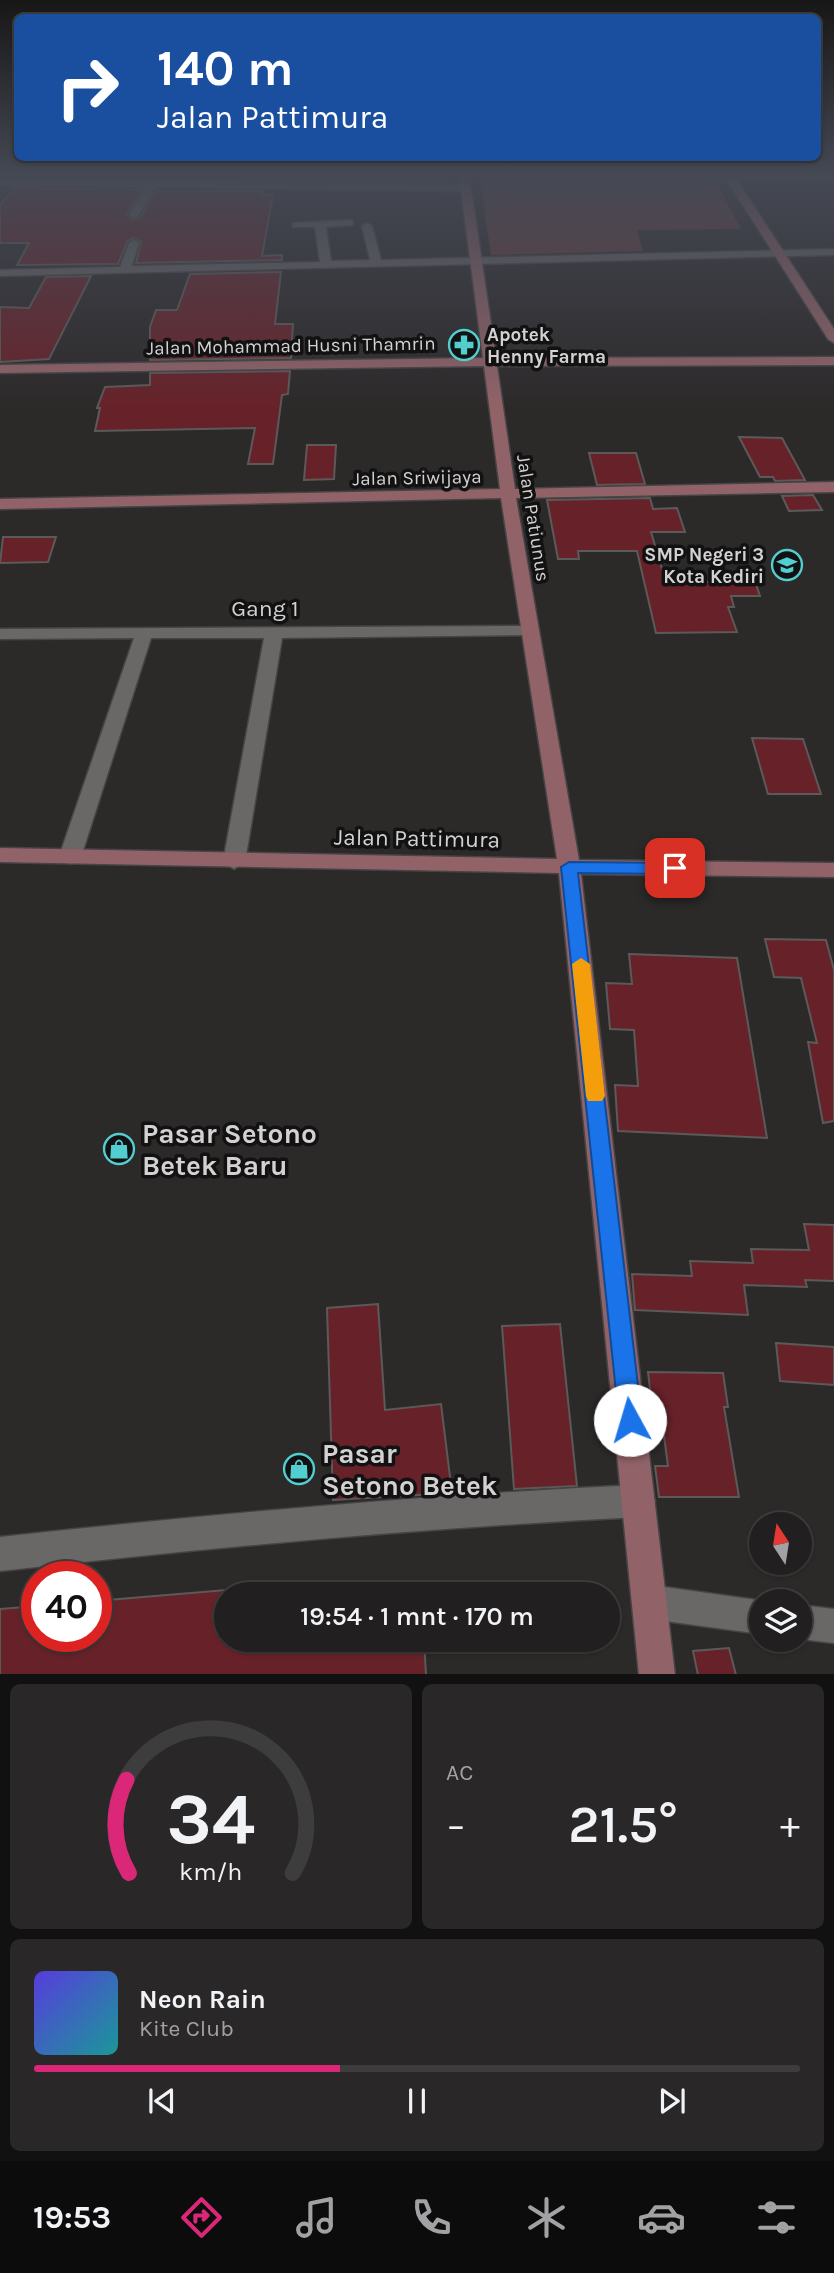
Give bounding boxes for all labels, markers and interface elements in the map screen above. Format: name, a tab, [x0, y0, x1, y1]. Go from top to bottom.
text: 140 m	[157, 40, 294, 97]
icon: right	[42, 42, 133, 133]
text: Jalan Pattimura	[157, 99, 388, 136]
place label: Apotek Henny Farma	[487, 324, 606, 368]
pharmacy icon: Apotek Henny Farma	[447, 328, 481, 362]
street label: Jalan Mohammad Husni Thamrin	[146, 332, 436, 360]
street label: Jalan Patiunus	[512, 453, 554, 583]
street label: Jalan Sriwijaya	[352, 466, 482, 490]
place label: SMP Negeri 3 Kota Kediri	[644, 544, 764, 588]
school or university icon: SMP Negeri 3 Kota Kediri	[770, 548, 804, 582]
street label: Gang 1	[231, 595, 299, 622]
street label: Jalan Pattimura	[334, 824, 500, 853]
pin	[645, 838, 705, 898]
icon: arrive	[656, 849, 694, 887]
place label: Pasar Setono Betek Baru	[142, 1117, 317, 1182]
shop icon: Pasar Setono Betek Baru	[102, 1132, 136, 1166]
position arrow	[593, 1383, 667, 1457]
place label: Pasar Setono Betek	[322, 1437, 498, 1502]
shop icon: Pasar Setono Betek	[282, 1452, 316, 1486]
north arrow	[749, 1512, 812, 1575]
map controls	[749, 1512, 812, 1652]
speed limit sign: 40	[21, 1561, 112, 1652]
button: layers	[749, 1589, 812, 1652]
text: 19:54 · 1 mnt · 170 m	[300, 1601, 534, 1632]
text: AC	[446, 1759, 473, 1786]
text: 34	[167, 1776, 255, 1861]
text: 21.5°	[568, 1794, 678, 1855]
text: −	[446, 1803, 466, 1848]
text: +	[780, 1803, 800, 1848]
text: km/h	[179, 1856, 243, 1885]
text: Neon Rain	[139, 1984, 266, 2015]
text: Kite Club	[139, 2015, 234, 2042]
icon: previous	[143, 2082, 181, 2120]
icon: pause	[398, 2082, 436, 2120]
icon: next	[653, 2082, 691, 2120]
icon: directions	[177, 2193, 226, 2242]
icon: music	[292, 2193, 341, 2242]
icon: phone	[407, 2193, 456, 2242]
icon: climate	[522, 2193, 571, 2242]
icon: car	[637, 2193, 686, 2242]
icon: filters	[752, 2193, 801, 2242]
text: 19:53	[33, 2199, 111, 2236]

